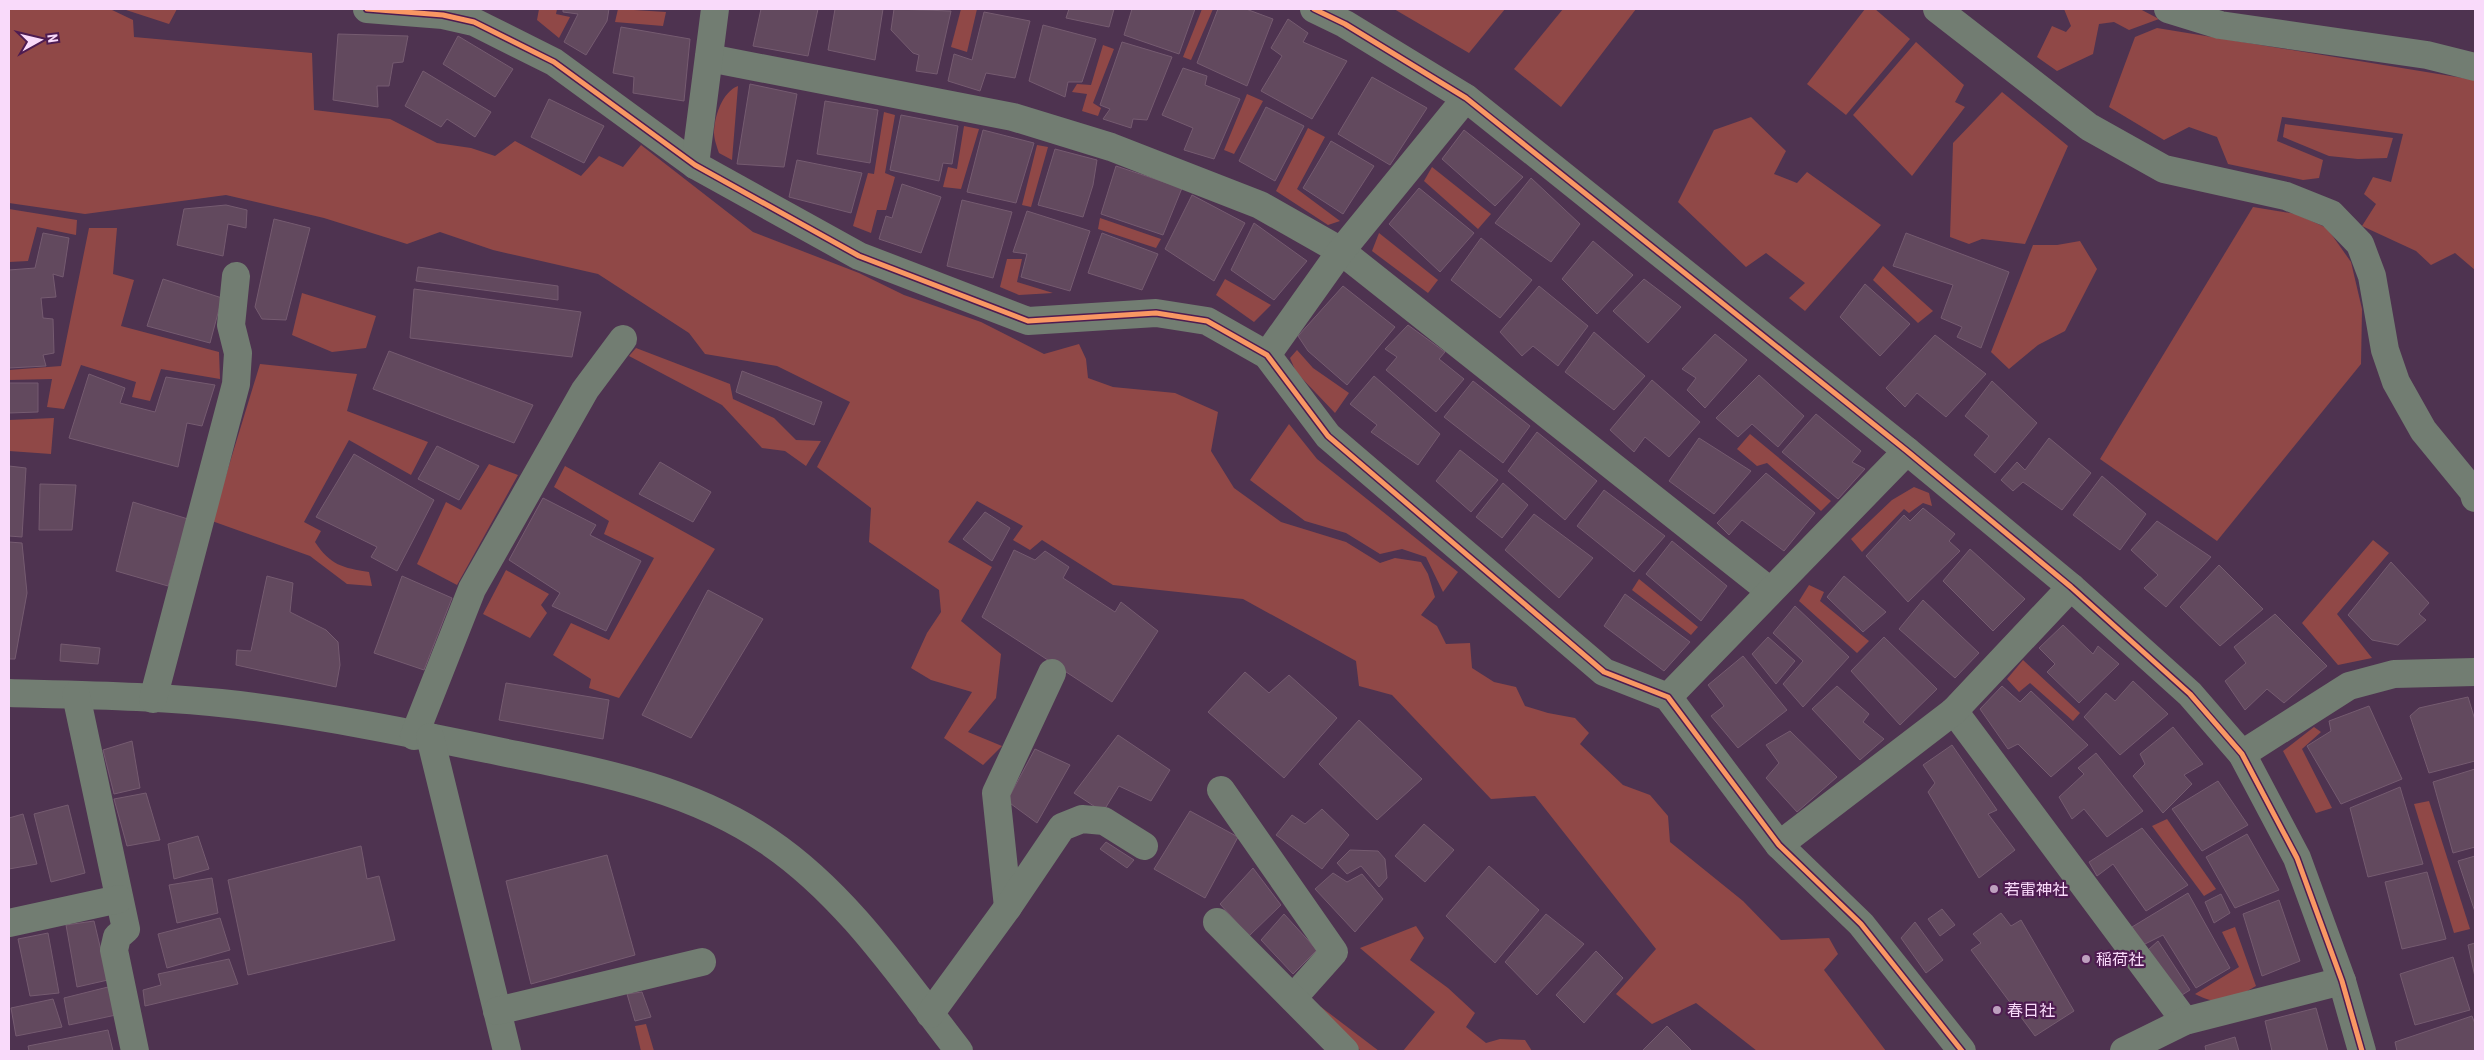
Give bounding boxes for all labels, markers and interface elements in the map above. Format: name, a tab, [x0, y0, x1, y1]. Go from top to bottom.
north arrow	[15, 15, 65, 65]
text: N	[44, 33, 61, 44]
place label: 若雷神社	[2004, 880, 2068, 899]
marker: 若雷神社	[1988, 883, 2000, 895]
place label: 稲荷社	[2096, 950, 2144, 969]
marker: 稲荷社	[2080, 953, 2092, 965]
place label: 春日社	[2007, 1001, 2055, 1020]
marker: 春日社	[1991, 1004, 2003, 1016]

